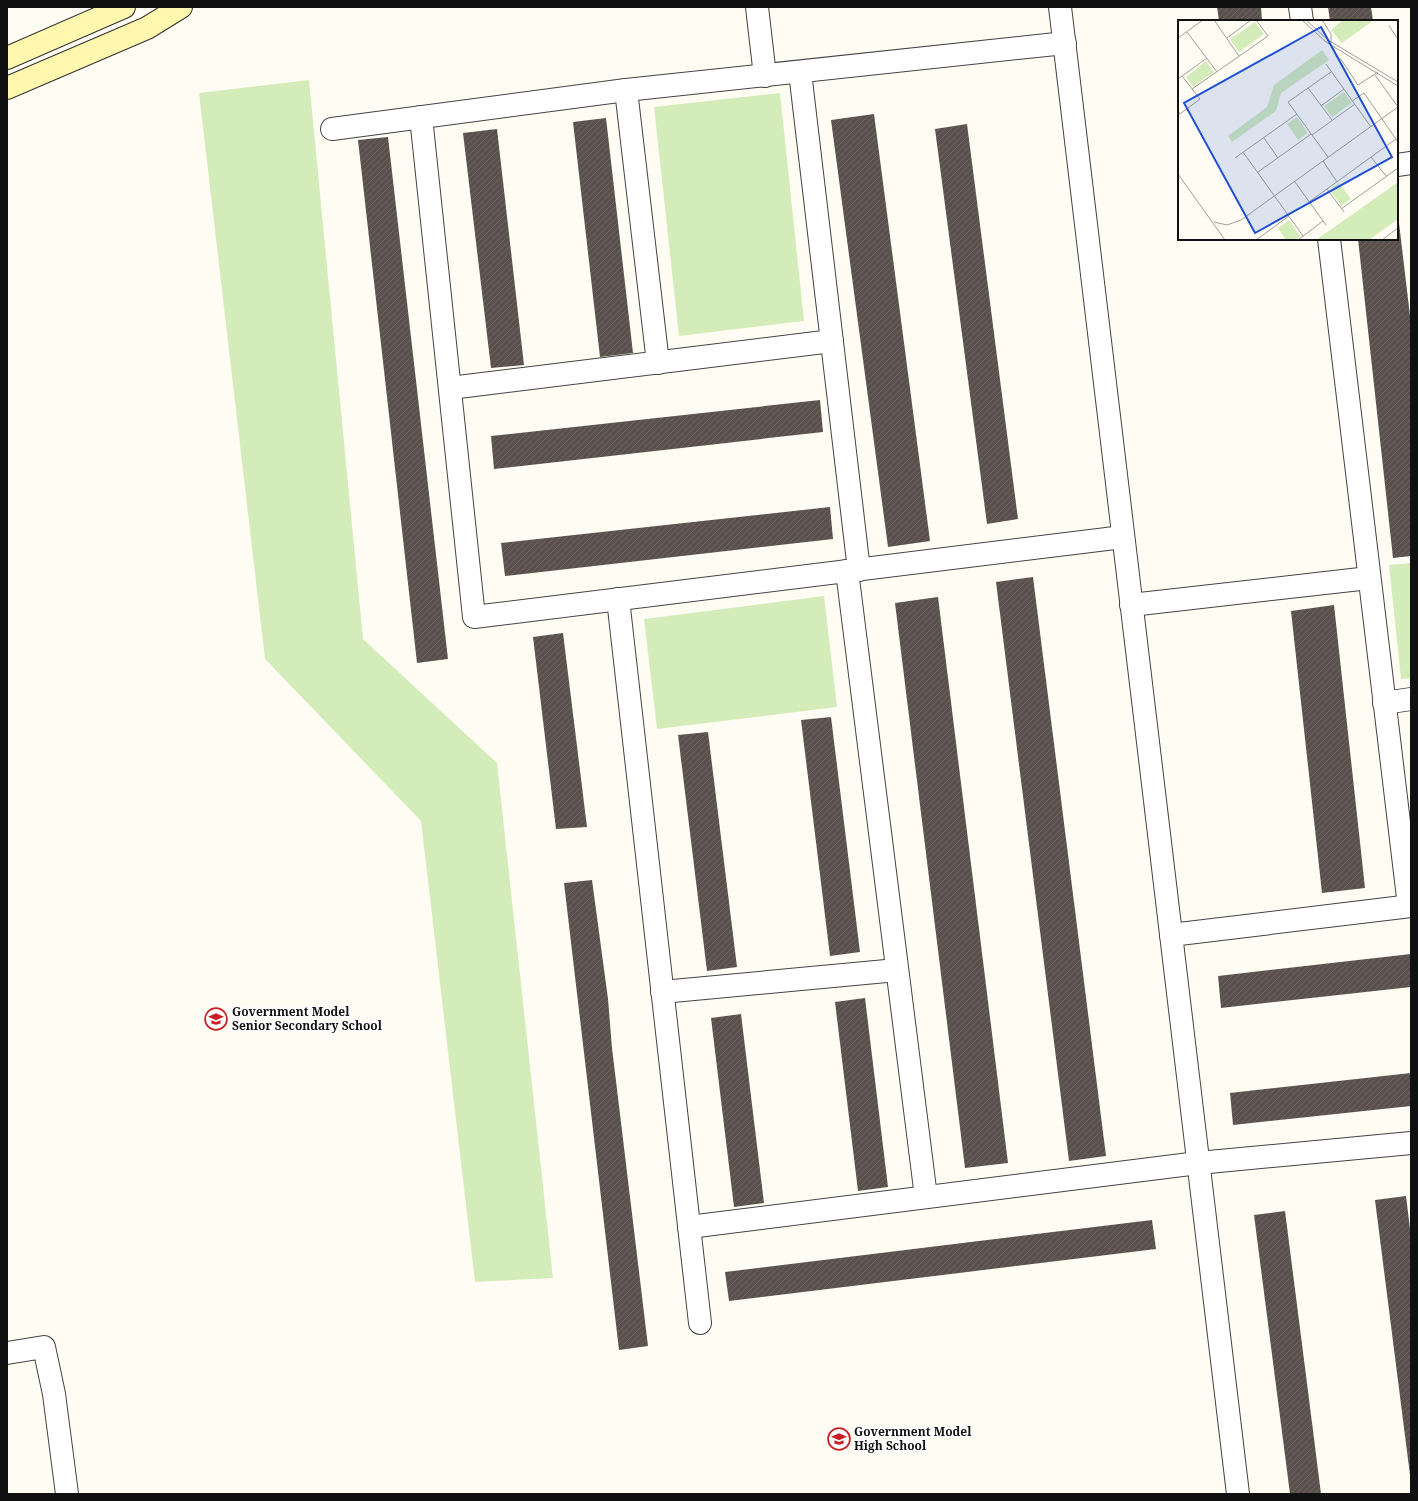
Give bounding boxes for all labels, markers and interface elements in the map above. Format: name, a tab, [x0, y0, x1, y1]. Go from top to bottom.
inset map	[1178, 20, 1398, 240]
place label: Government Model Senior Secondary School	[232, 1003, 383, 1034]
school or university icon: Government Model Senior Secondary School	[203, 1006, 229, 1032]
place label: Government Model High School	[854, 1423, 972, 1454]
school or university icon: Government Model High School	[826, 1426, 852, 1452]

